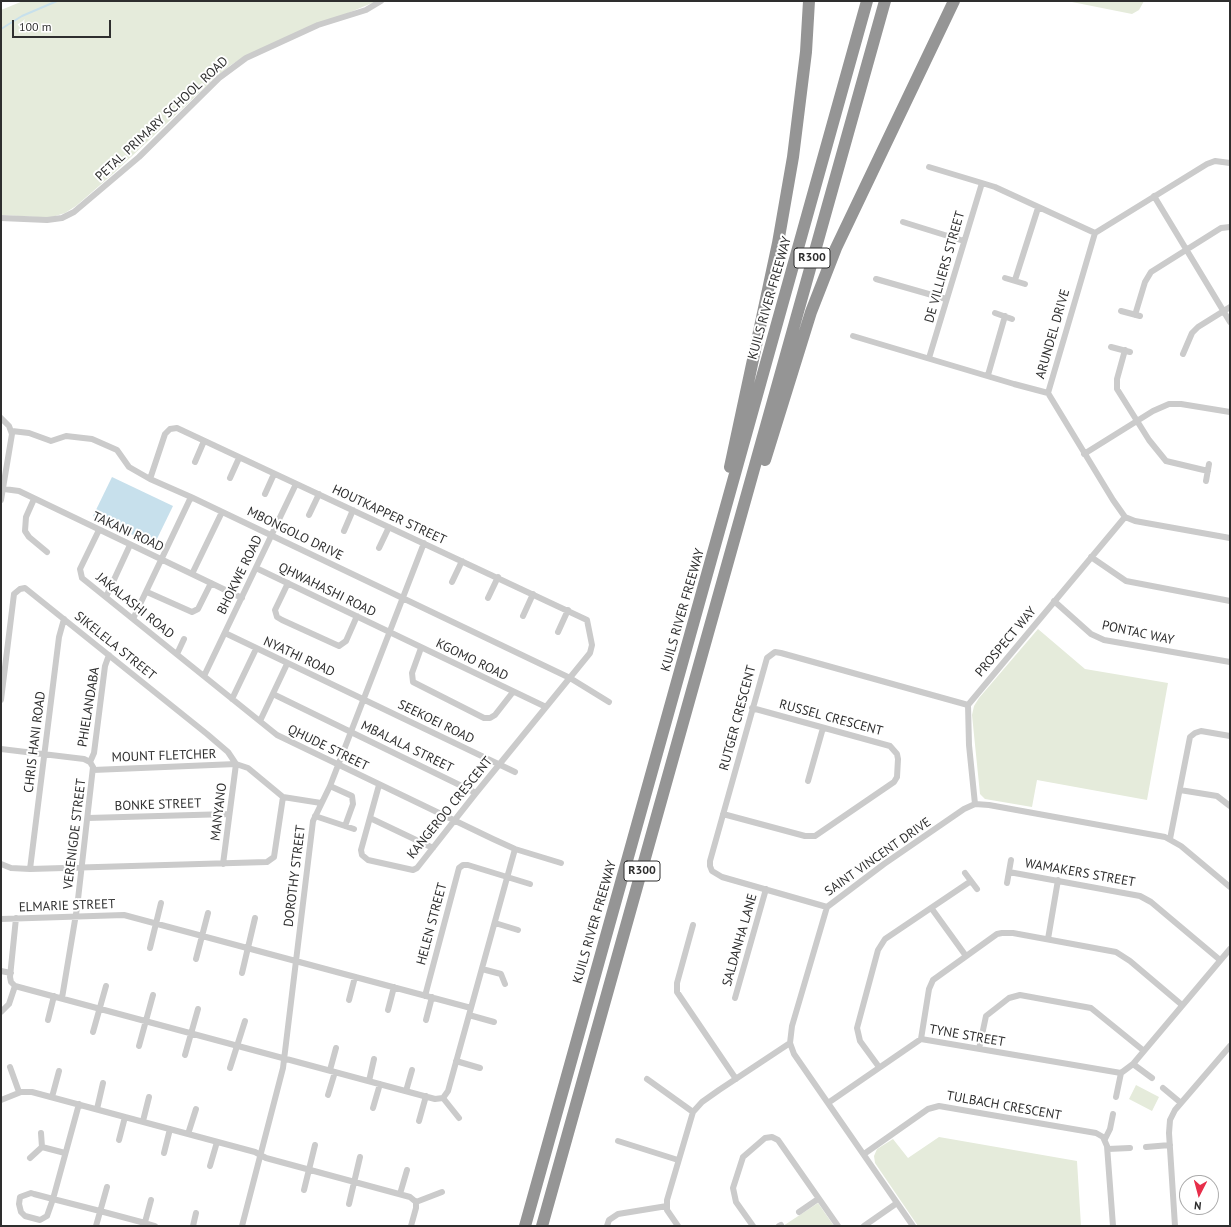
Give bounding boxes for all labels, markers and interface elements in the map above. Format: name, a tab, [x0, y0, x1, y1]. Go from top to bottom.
scale bar	[14, 12, 113, 38]
text: 100 m	[19, 19, 52, 34]
street label: PETAL PRIMARY SCHOOL ROAD	[92, 53, 232, 185]
street label: DE VILLIERS STREET	[922, 209, 968, 325]
street label: KUILS RIVER FREEWAY	[745, 235, 795, 361]
road number: R300	[794, 248, 830, 268]
street label: ARUNDEL DRIVE	[1033, 287, 1073, 381]
street label: HOUTKAPPER STREET	[329, 482, 449, 548]
street label: MBONGOLO DRIVE	[244, 504, 346, 564]
street label: TAKANI ROAD	[90, 509, 166, 555]
street label: BHOKWE ROAD	[214, 533, 266, 617]
street label: KUILS RIVER FREEWAY	[658, 547, 708, 673]
street label: QHWAHASHI ROAD	[276, 560, 378, 620]
street label: JAKALASHI ROAD	[93, 570, 177, 642]
street label: PROSPECT WAY	[972, 604, 1040, 680]
street label: SIKELELA STREET	[71, 608, 159, 684]
street label: PONTAC WAY	[1100, 618, 1176, 648]
street label: NYATHI ROAD	[261, 634, 337, 680]
street label: KGOMO ROAD	[433, 636, 511, 684]
street label: RUTGER CRESCENT	[716, 664, 760, 772]
street label: PHIELANDABA	[75, 666, 103, 748]
street label: CHRIS HANI ROAD	[21, 690, 49, 794]
street label: SEEKOEI ROAD	[395, 697, 477, 747]
street label: RUSSEL CRESCENT	[778, 697, 884, 739]
street label: MBALALA STREET	[358, 718, 456, 776]
street label: QHUDE STREET	[285, 722, 371, 774]
street label: MOUNT FLETCHER	[111, 746, 217, 766]
street label: KANGEROO CRESCENT	[404, 754, 496, 862]
street label: VERENIGDE STREET	[60, 778, 90, 890]
street label: MANYANO	[208, 782, 230, 842]
street label: BONKE STREET	[114, 796, 202, 814]
street label: SAINT VINCENT DRIVE	[822, 815, 934, 899]
street label: DOROTHY STREET	[281, 824, 309, 928]
street label: WAMAKERS STREET	[1024, 856, 1136, 890]
street label: KUILS RIVER FREEWAY	[570, 859, 620, 985]
road number: R300	[624, 861, 660, 881]
street label: HELEN STREET	[414, 881, 450, 967]
street label: SALDANHA LANE	[719, 892, 761, 988]
street label: ELMARIE STREET	[18, 897, 116, 915]
street label: TYNE STREET	[928, 1022, 1006, 1050]
street label: TULBACH CRESCENT	[945, 1088, 1063, 1124]
north arrow	[1179, 1175, 1219, 1215]
text: N	[1194, 1199, 1202, 1213]

